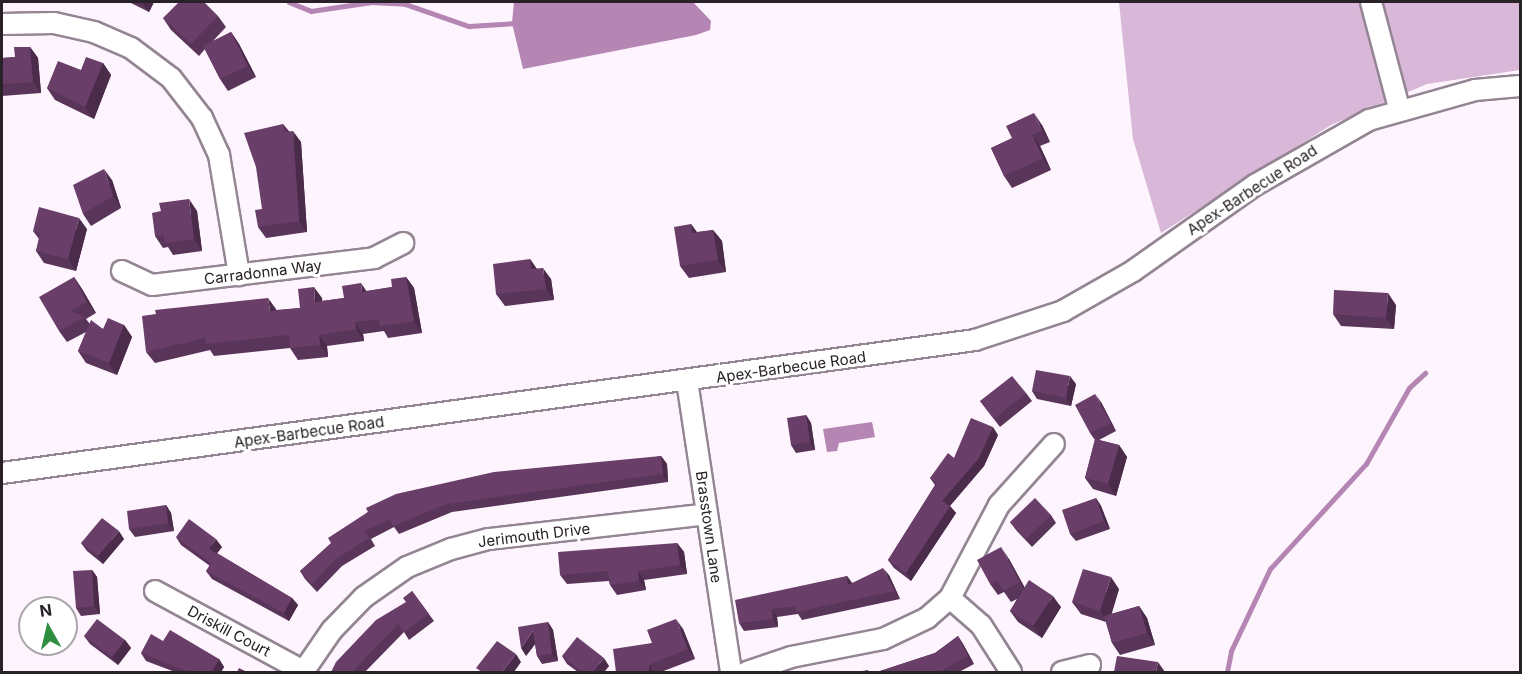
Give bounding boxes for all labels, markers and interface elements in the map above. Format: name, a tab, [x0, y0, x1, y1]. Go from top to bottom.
street label: Apex-Barbecue Road	[1184, 141, 1320, 239]
street label: Carradonna Way	[203, 256, 323, 288]
street label: Apex-Barbecue Road	[715, 348, 867, 386]
street label: Apex-Barbecue Road	[233, 413, 385, 451]
street label: Brasstown Lane	[692, 470, 726, 584]
street label: Jerimouth Drive	[477, 519, 591, 551]
north arrow	[18, 596, 78, 656]
text: N	[38, 599, 53, 621]
street label: Driskill Court	[185, 602, 273, 660]

